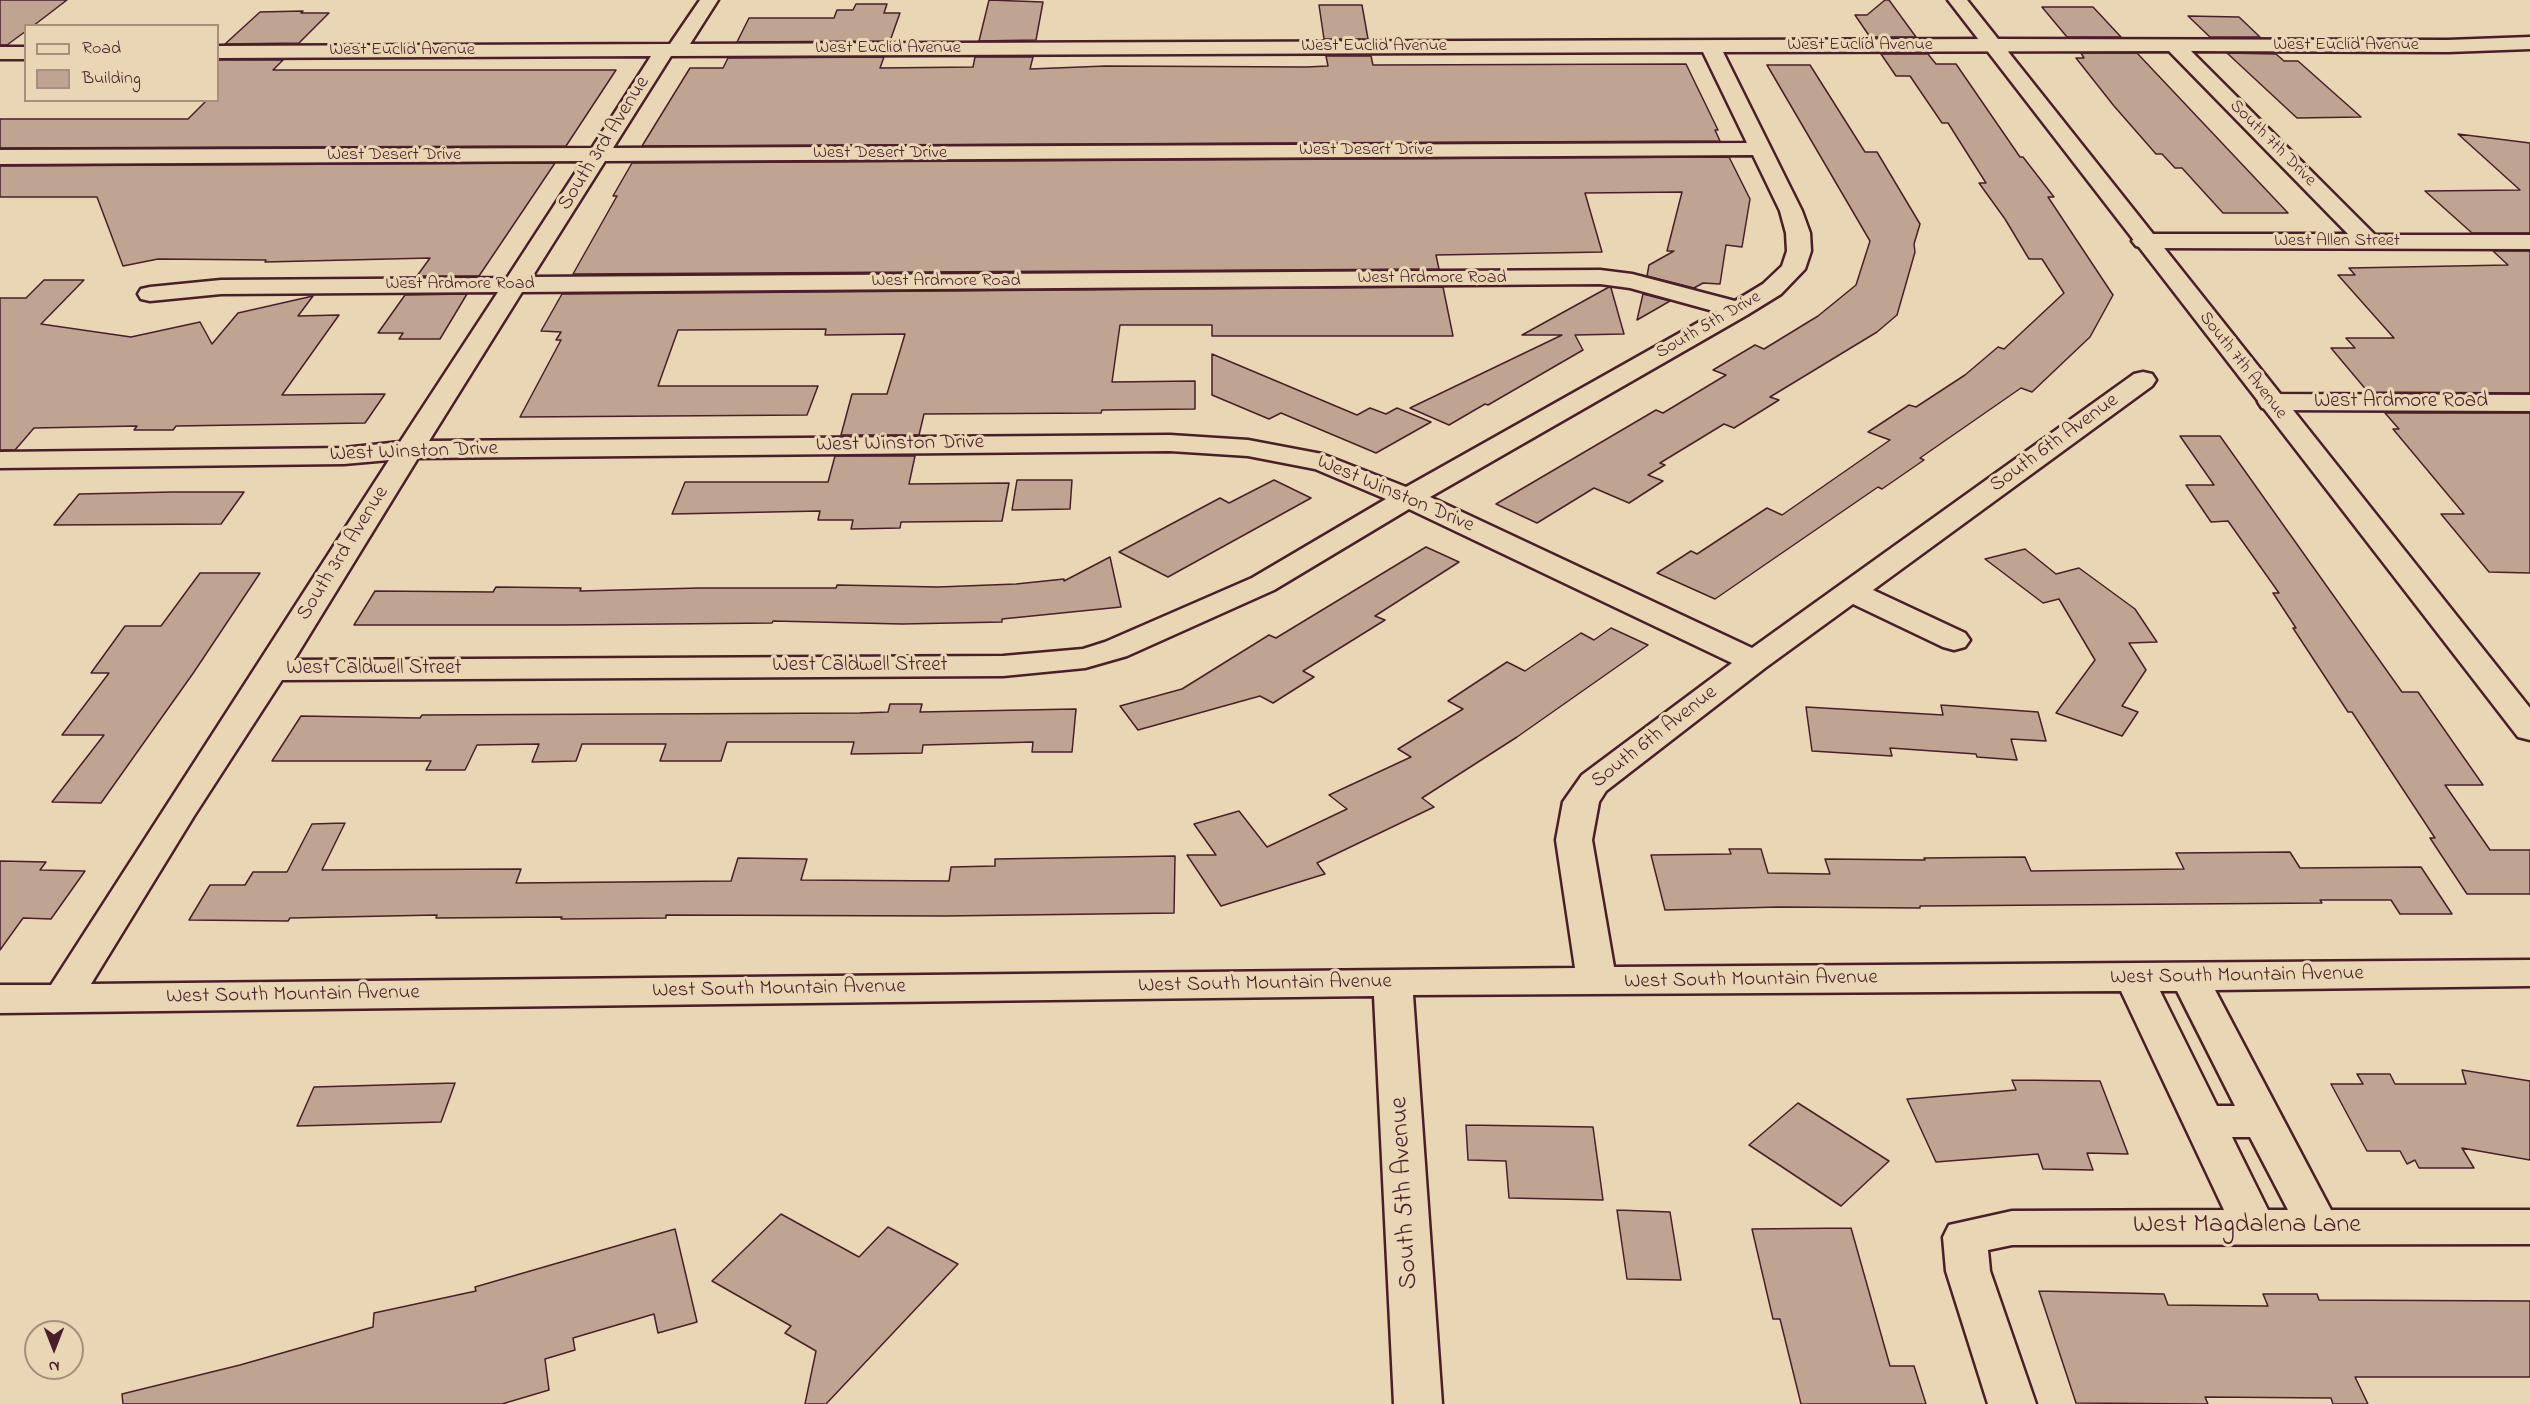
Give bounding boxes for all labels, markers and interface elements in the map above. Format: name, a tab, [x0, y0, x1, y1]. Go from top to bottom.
legend	[24, 24, 219, 102]
street label: West Euclid Avenue	[1787, 35, 1933, 57]
street label: West Euclid Avenue	[2273, 35, 2419, 57]
text: Road	[82, 36, 121, 62]
street label: West Euclid Avenue	[1301, 36, 1447, 58]
street label: West Euclid Avenue	[815, 38, 961, 60]
street label: West Euclid Avenue	[329, 40, 475, 62]
text: Building	[82, 66, 141, 92]
street label: South 3rd Avenue	[554, 72, 656, 216]
street label: South 7th Drive	[2224, 96, 2320, 192]
street label: West Desert Drive	[1299, 140, 1433, 162]
street label: West Desert Drive	[813, 143, 947, 165]
street label: West Desert Drive	[327, 145, 461, 167]
street label: West Allen Street	[2274, 231, 2400, 253]
street label: West Ardmore Road	[1357, 268, 1507, 290]
street label: West Ardmore Road	[871, 271, 1021, 293]
street label: West Ardmore Road	[385, 274, 535, 296]
street label: South 5th Drive	[1653, 287, 1765, 365]
street label: South 7th Avenue	[2193, 308, 2291, 424]
street label: South 6th Avenue	[1986, 389, 2124, 499]
street label: West Ardmore Road	[2314, 390, 2488, 416]
street label: West Winston Drive	[816, 431, 984, 459]
street label: West Winston Drive	[329, 437, 499, 469]
street label: West Winston Drive	[1313, 451, 1477, 539]
street label: South 3rd Avenue	[293, 482, 395, 626]
street label: West Caldwell Street	[772, 654, 948, 680]
street label: West Caldwell Street	[286, 657, 462, 683]
street label: South 6th Avenue	[1587, 681, 1723, 795]
street label: West South Mountain Avenue	[2110, 962, 2364, 992]
street label: West South Mountain Avenue	[1624, 966, 1878, 996]
street label: West South Mountain Avenue	[1138, 970, 1392, 1000]
street label: West South Mountain Avenue	[652, 975, 906, 1005]
street label: West South Mountain Avenue	[166, 981, 420, 1011]
street label: South 5th Avenue	[1385, 1096, 1427, 1290]
street label: West Magdalena Lane	[2133, 1211, 2361, 1243]
north arrow	[24, 1320, 84, 1380]
text: N	[49, 1354, 59, 1378]

